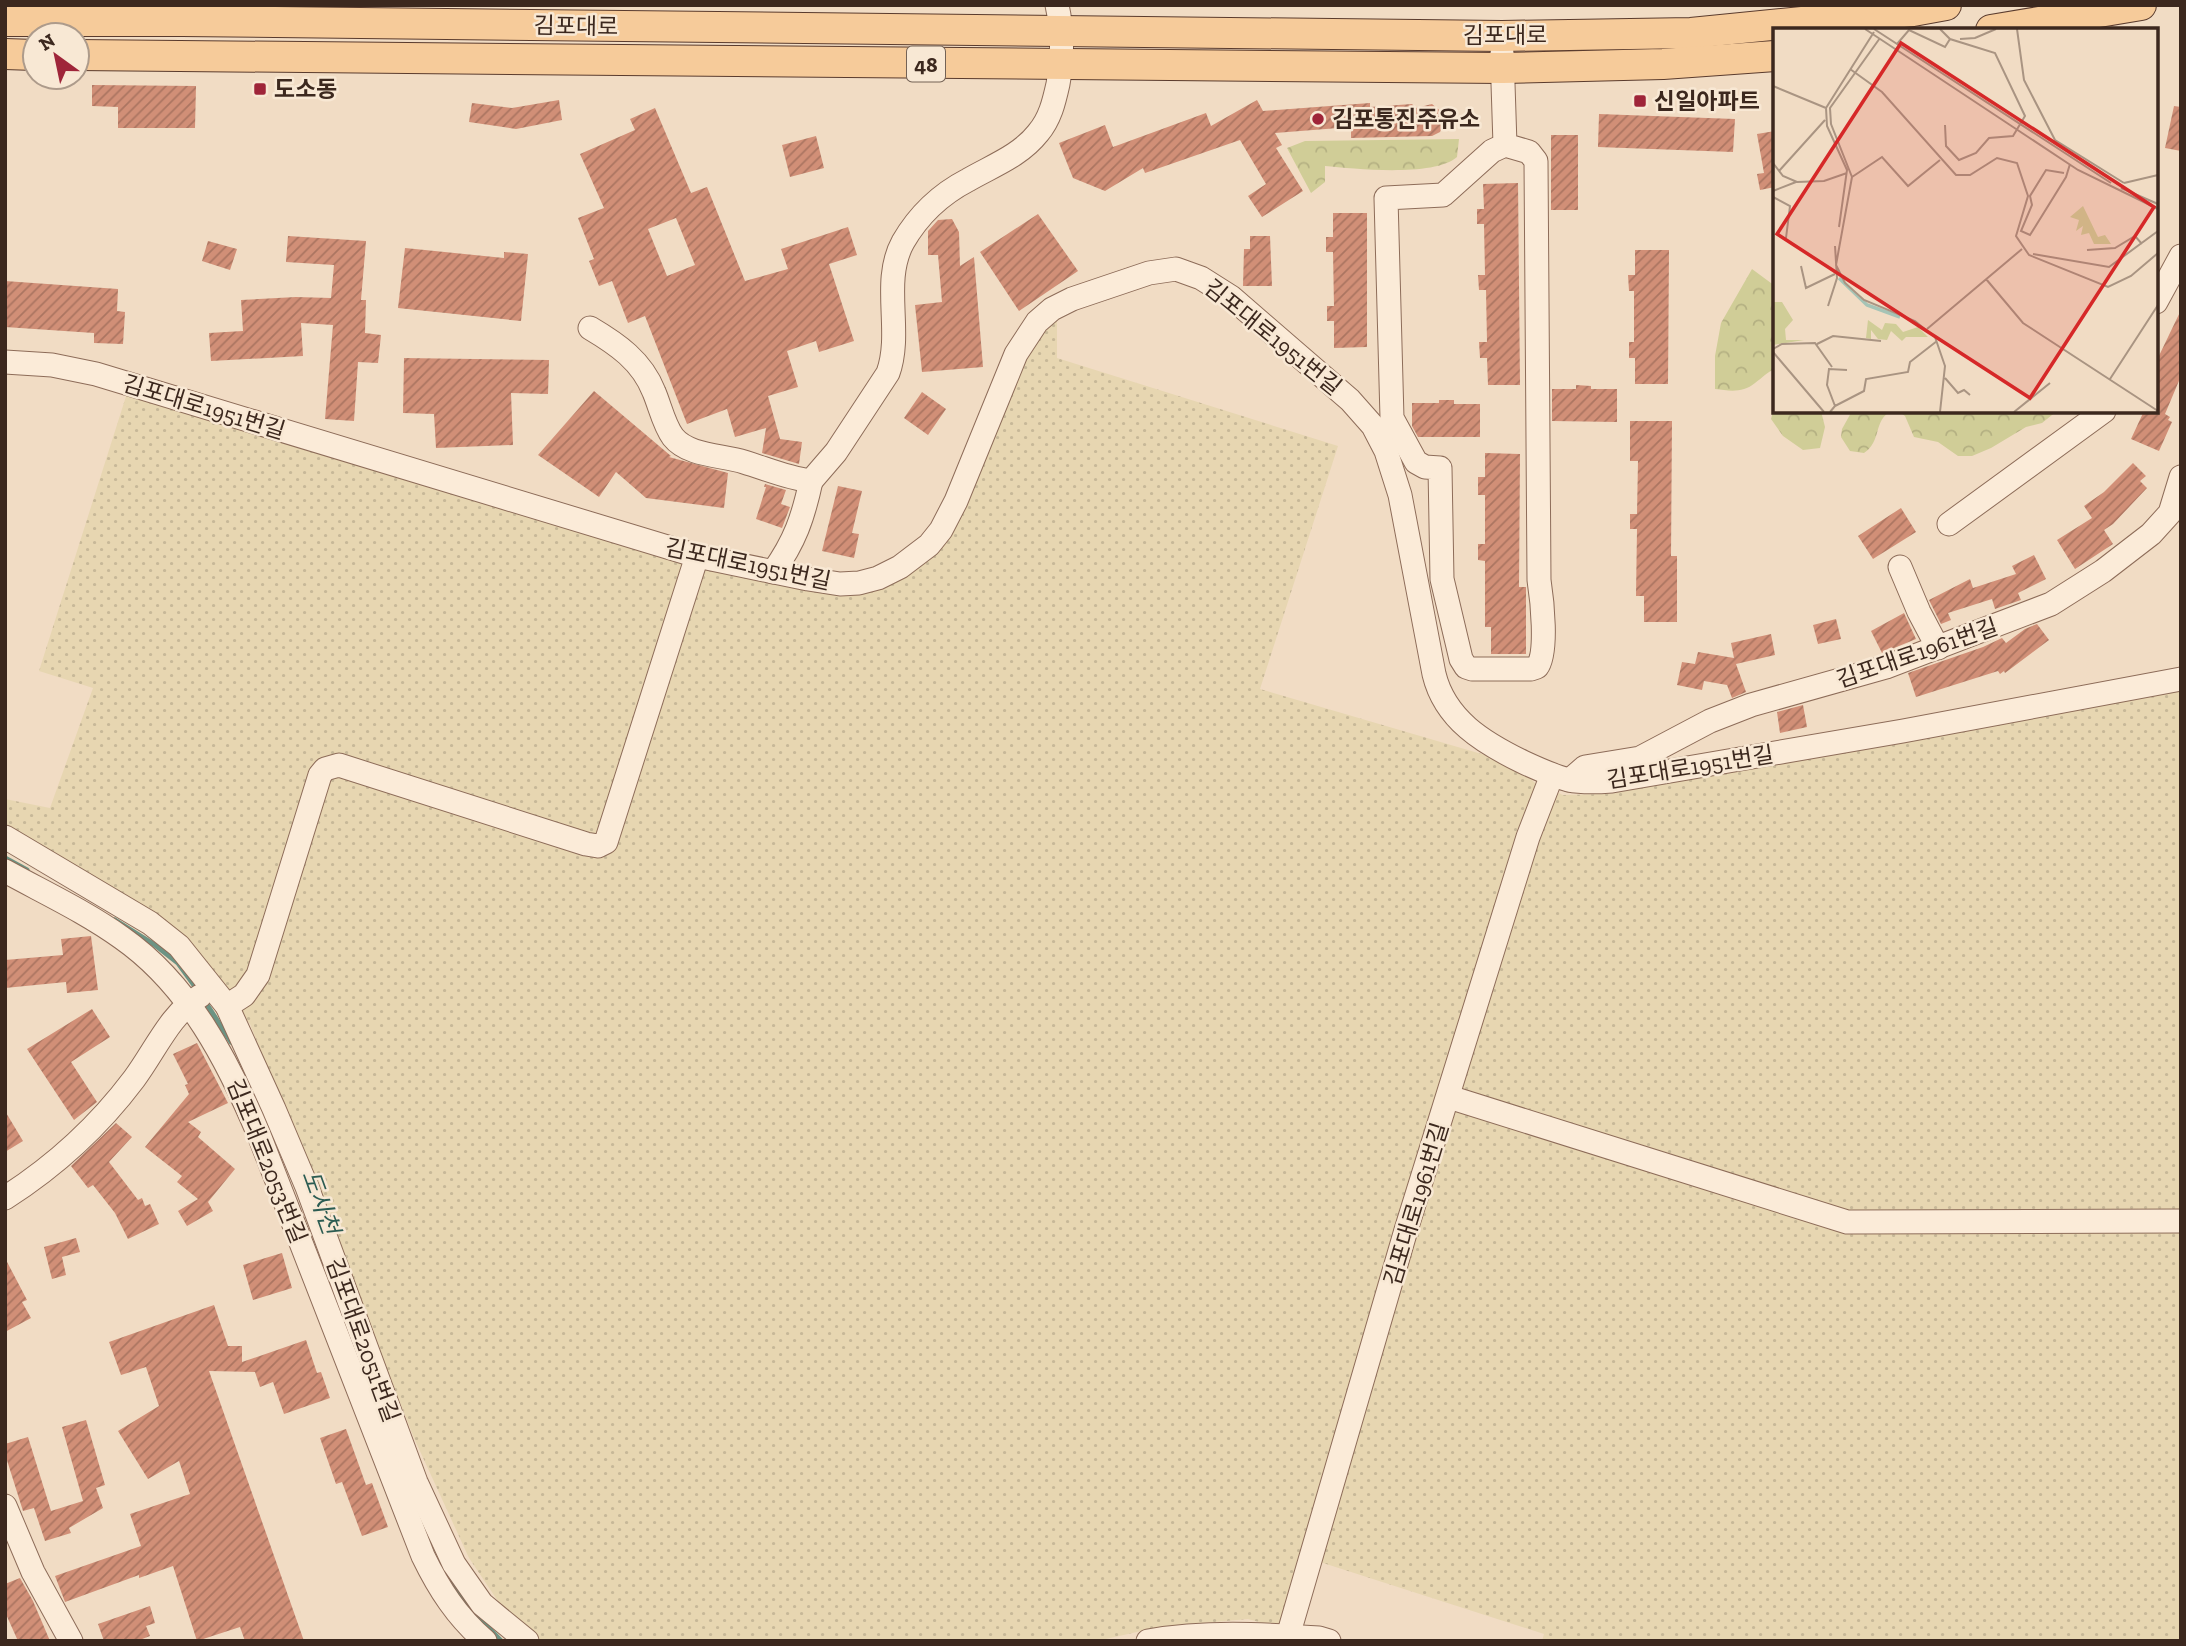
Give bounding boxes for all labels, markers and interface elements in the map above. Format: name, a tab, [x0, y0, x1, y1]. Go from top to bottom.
street label: 김포대로	[533, 11, 619, 41]
north arrow	[21, 21, 91, 91]
street label: 김포대로	[1463, 21, 1547, 49]
inset map	[1773, 28, 2158, 413]
text: N	[35, 29, 59, 56]
road number: 48	[907, 46, 945, 82]
place label: 도소동	[274, 75, 337, 103]
marker: 도소동	[252, 81, 268, 97]
place label: 신일아파트	[1654, 87, 1760, 115]
marker: 신일아파트	[1632, 93, 1648, 109]
place label: 김포통진주유소	[1332, 105, 1480, 133]
marker: 김포통진주유소	[1310, 111, 1326, 127]
street label: 김포대로1951번길	[1199, 273, 1347, 401]
street label: 김포대로1951번길	[119, 369, 289, 445]
street label: 김포대로1951번길	[663, 533, 833, 595]
street label: 김포대로1961번길	[1832, 612, 2002, 694]
street label: 김포대로1951번길	[1605, 740, 1775, 794]
street label: 김포대로2053번길	[221, 1075, 313, 1247]
street label: 김포대로1961번길	[1378, 1119, 1454, 1289]
water label: 도사천	[296, 1166, 347, 1241]
street label: 김포대로2051번길	[320, 1254, 406, 1426]

